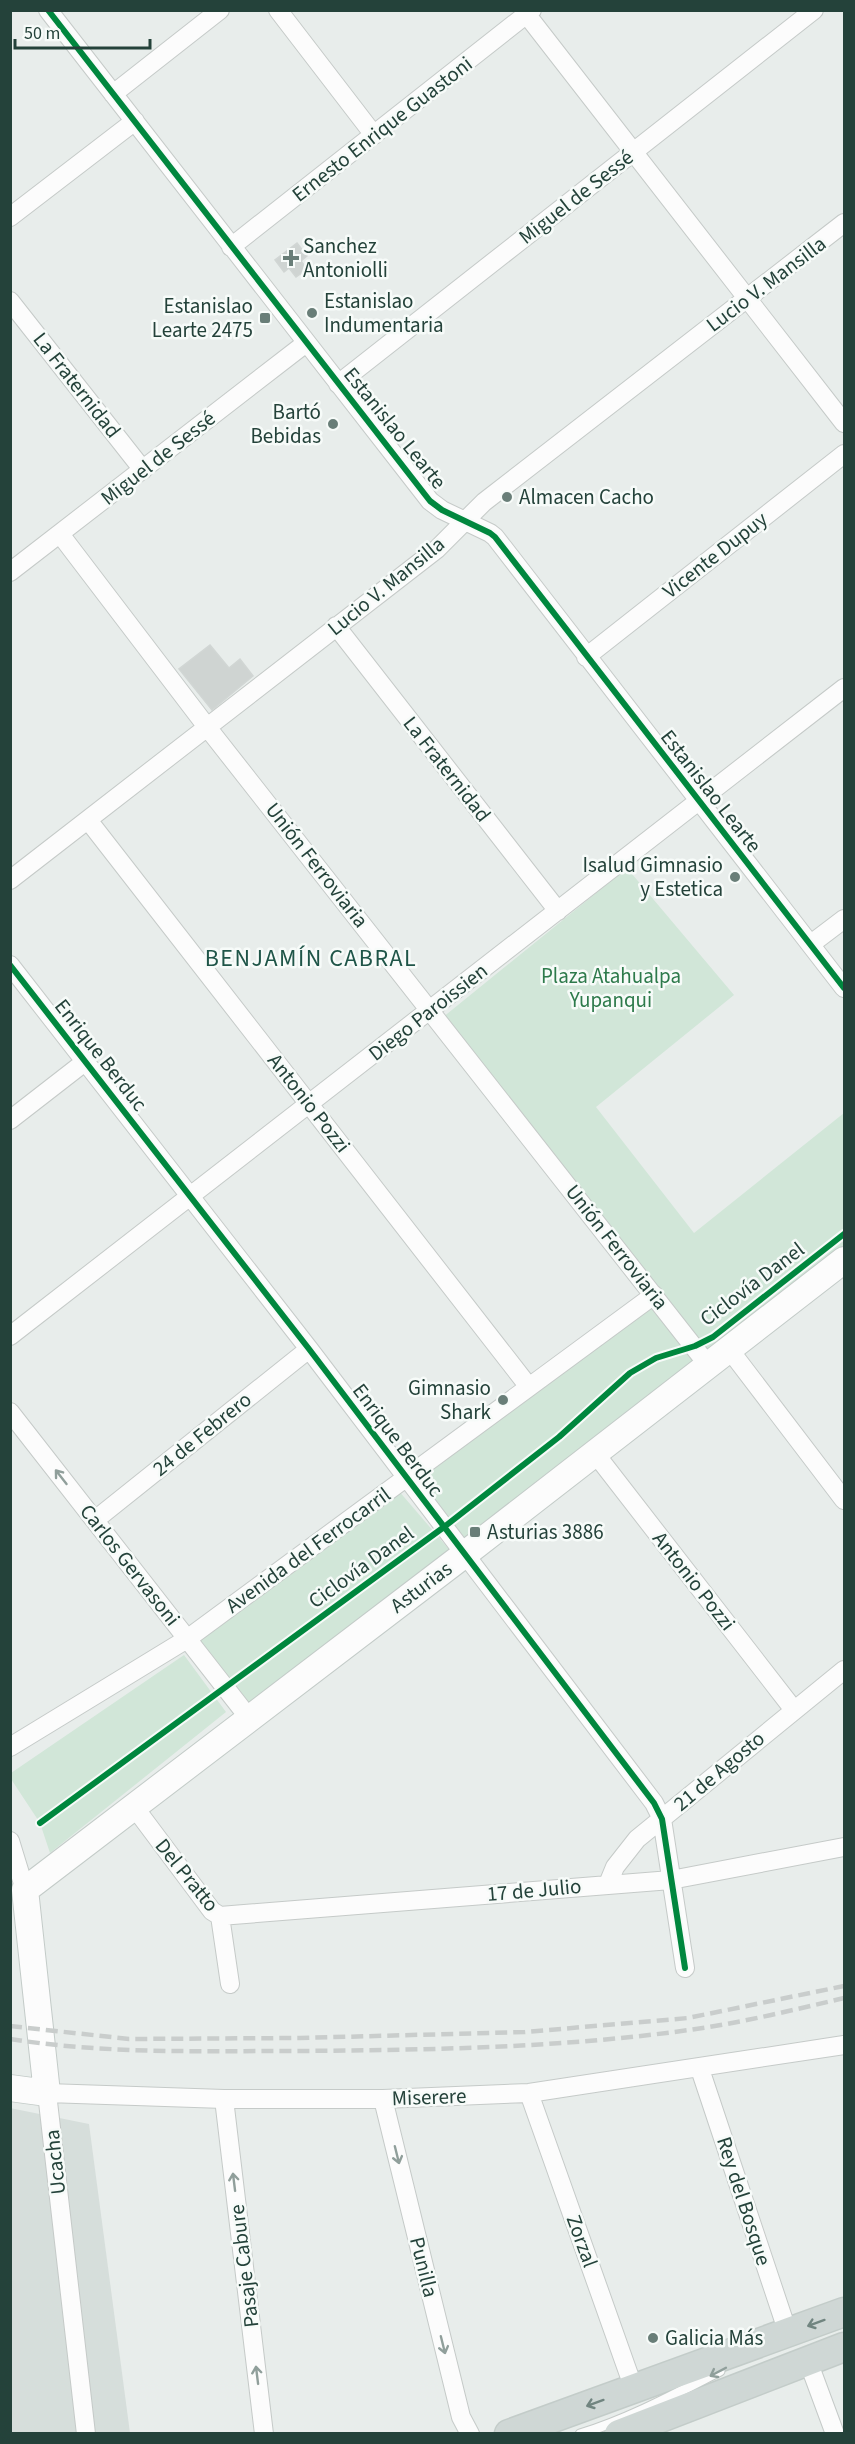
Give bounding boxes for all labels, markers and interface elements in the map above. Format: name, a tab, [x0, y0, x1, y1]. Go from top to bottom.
scale bar	[15, 12, 150, 50]
text: 50 m	[24, 21, 60, 46]
street label: Ernesto Enrique Guastoni	[285, 49, 479, 209]
street label: Miguel de Sessé	[512, 143, 640, 251]
street label: Lucio V. Mansilla	[700, 229, 832, 339]
place label: Sanchez Antoniolli	[303, 231, 388, 285]
marker: Sanchez Antoniolli	[284, 251, 298, 265]
place label: Estanislao Indumentaria	[324, 286, 444, 340]
place label: Estanislao Learte 2475	[152, 291, 253, 345]
marker: Estanislao Indumentaria	[305, 306, 319, 320]
marker: Estanislao Learte 2475	[258, 311, 272, 325]
street label: La Fraternidad	[26, 326, 128, 444]
street label: Estanislao Learte	[337, 361, 453, 495]
place label: Bartó Bebidas	[250, 397, 321, 451]
street label: Miguel de Sessé	[94, 404, 222, 512]
marker: Bartó Bebidas	[326, 417, 340, 431]
place label: Almacen Cacho	[519, 482, 654, 512]
marker: Almacen Cacho	[500, 490, 514, 504]
street label: Vicente Dupuy	[656, 504, 774, 606]
street label: Lucio V. Mansilla	[321, 529, 451, 643]
street label: La Fraternidad	[396, 710, 498, 828]
street label: Estanislao Learte	[653, 723, 769, 859]
street label: Unión Ferroviaria	[258, 796, 376, 934]
place label: Isalud Gimnasio y Estetica	[583, 850, 723, 904]
marker: Isalud Gimnasio y Estetica	[728, 870, 742, 884]
district label: BENJAMÍN CABRAL	[205, 941, 417, 976]
street label: Diego Paroissien	[362, 956, 494, 1068]
park label: Plaza Atahualpa Yupanqui	[541, 961, 681, 1015]
street label: Enrique Berduc	[48, 992, 155, 1118]
street label: Antonio Pozzi	[261, 1047, 357, 1159]
street label: Unión Ferroviaria	[558, 1178, 676, 1316]
street label: Ciclovía Danel	[693, 1235, 811, 1333]
place label: Gimnasio Shark	[408, 1373, 492, 1427]
street label: Enrique Berduc	[345, 1377, 451, 1503]
street label: 24 de Febrero	[146, 1385, 258, 1483]
marker: Gimnasio Shark	[496, 1393, 510, 1407]
one-way arrow	[55, 1469, 68, 1485]
street label: Avenida del Ferrocarril	[219, 1480, 397, 1620]
street label: Carlos Gervasoni	[73, 1498, 187, 1632]
place label: Asturias 3886	[487, 1517, 604, 1547]
street label: Ciclovía Danel	[302, 1518, 420, 1616]
marker: Asturias 3886	[468, 1525, 482, 1539]
street label: Antonio Pozzi	[646, 1525, 742, 1637]
street label: Asturias	[384, 1554, 458, 1620]
street label: 21 de Agosto	[667, 1724, 771, 1818]
street label: Del Pratto	[148, 1832, 226, 1918]
street label: 17 de Julio	[486, 1871, 582, 1909]
street label: Miserere	[391, 2081, 467, 2113]
street label: Ucacha	[37, 2128, 73, 2196]
street label: Rey del Bosque	[709, 2133, 779, 2269]
one-way arrow	[392, 2146, 404, 2165]
one-way arrow	[228, 2172, 239, 2192]
street label: Pasaje Cabure	[222, 2203, 266, 2329]
street label: Zorzal	[559, 2211, 605, 2271]
street label: Punilla	[402, 2234, 446, 2300]
one-way arrow	[807, 2318, 826, 2329]
place label: Galicia Más	[665, 2323, 763, 2353]
marker: Galicia Más	[646, 2331, 660, 2345]
one-way arrow	[438, 2335, 450, 2354]
one-way arrow	[251, 2366, 262, 2386]
one-way arrow	[709, 2366, 727, 2378]
one-way arrow	[586, 2399, 605, 2410]

